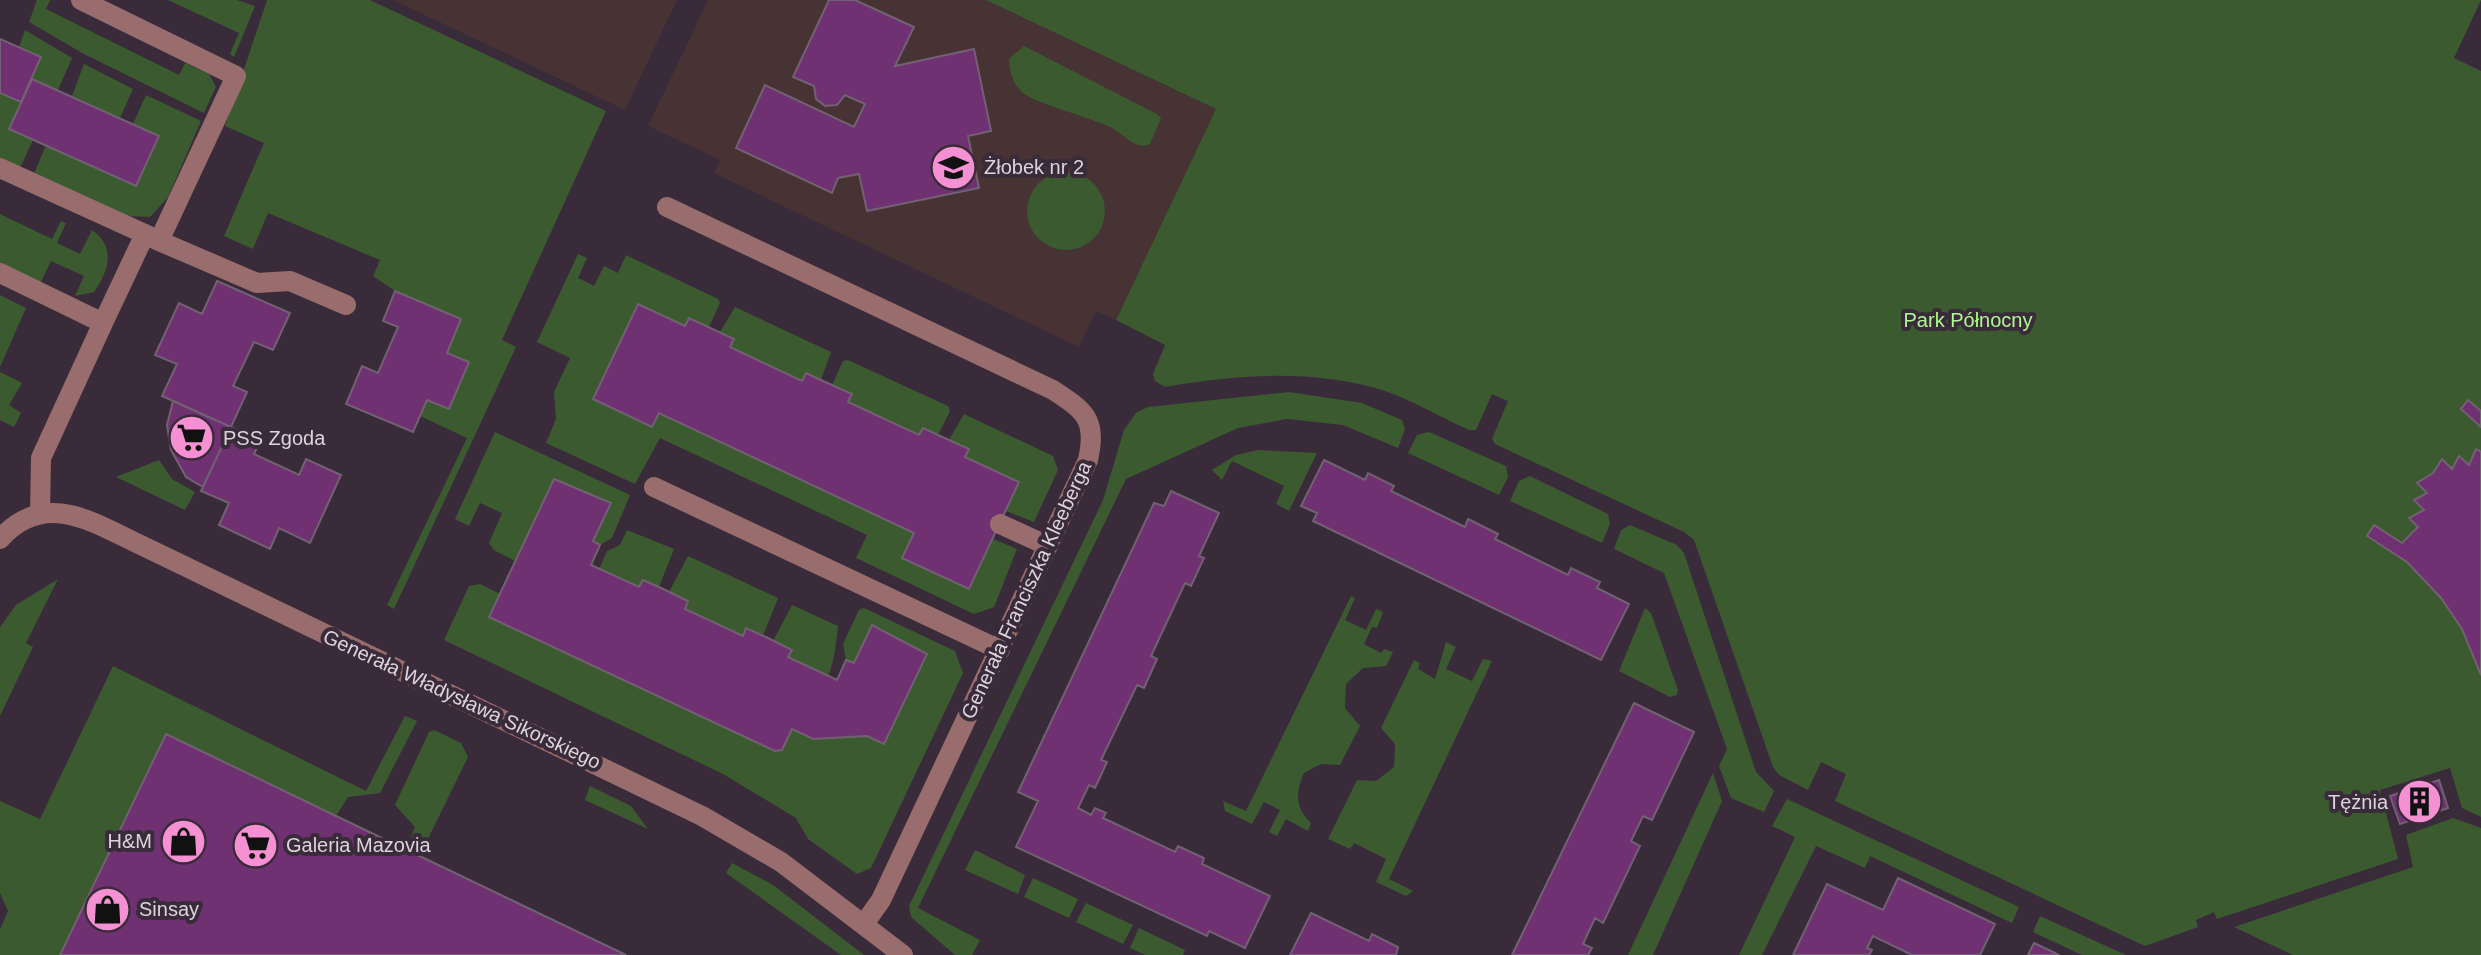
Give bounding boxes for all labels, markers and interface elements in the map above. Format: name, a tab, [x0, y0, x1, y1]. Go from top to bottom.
school or university icon: Żłobek nr 2	[929, 143, 977, 191]
place label: Żłobek nr 2	[984, 156, 1084, 178]
park label: Park Północny	[1904, 309, 2032, 331]
supermarket icon: PSS Zgoda	[168, 414, 216, 462]
place label: PSS Zgoda	[223, 427, 326, 449]
street label: Generała Franciszka Kleeberga	[957, 457, 1096, 722]
street label: Generała Władysława Sikorskiego	[320, 625, 604, 773]
building icon: Tężnia	[2395, 778, 2443, 826]
place label: Tężnia	[2328, 791, 2389, 813]
shop icon: H&M	[159, 817, 207, 865]
supermarket icon: Galeria Mazovia	[231, 821, 279, 869]
place label: H&M	[108, 830, 152, 852]
place label: Galeria Mazovia	[286, 834, 431, 856]
shop icon: Sinsay	[84, 885, 132, 933]
place label: Sinsay	[139, 898, 199, 920]

